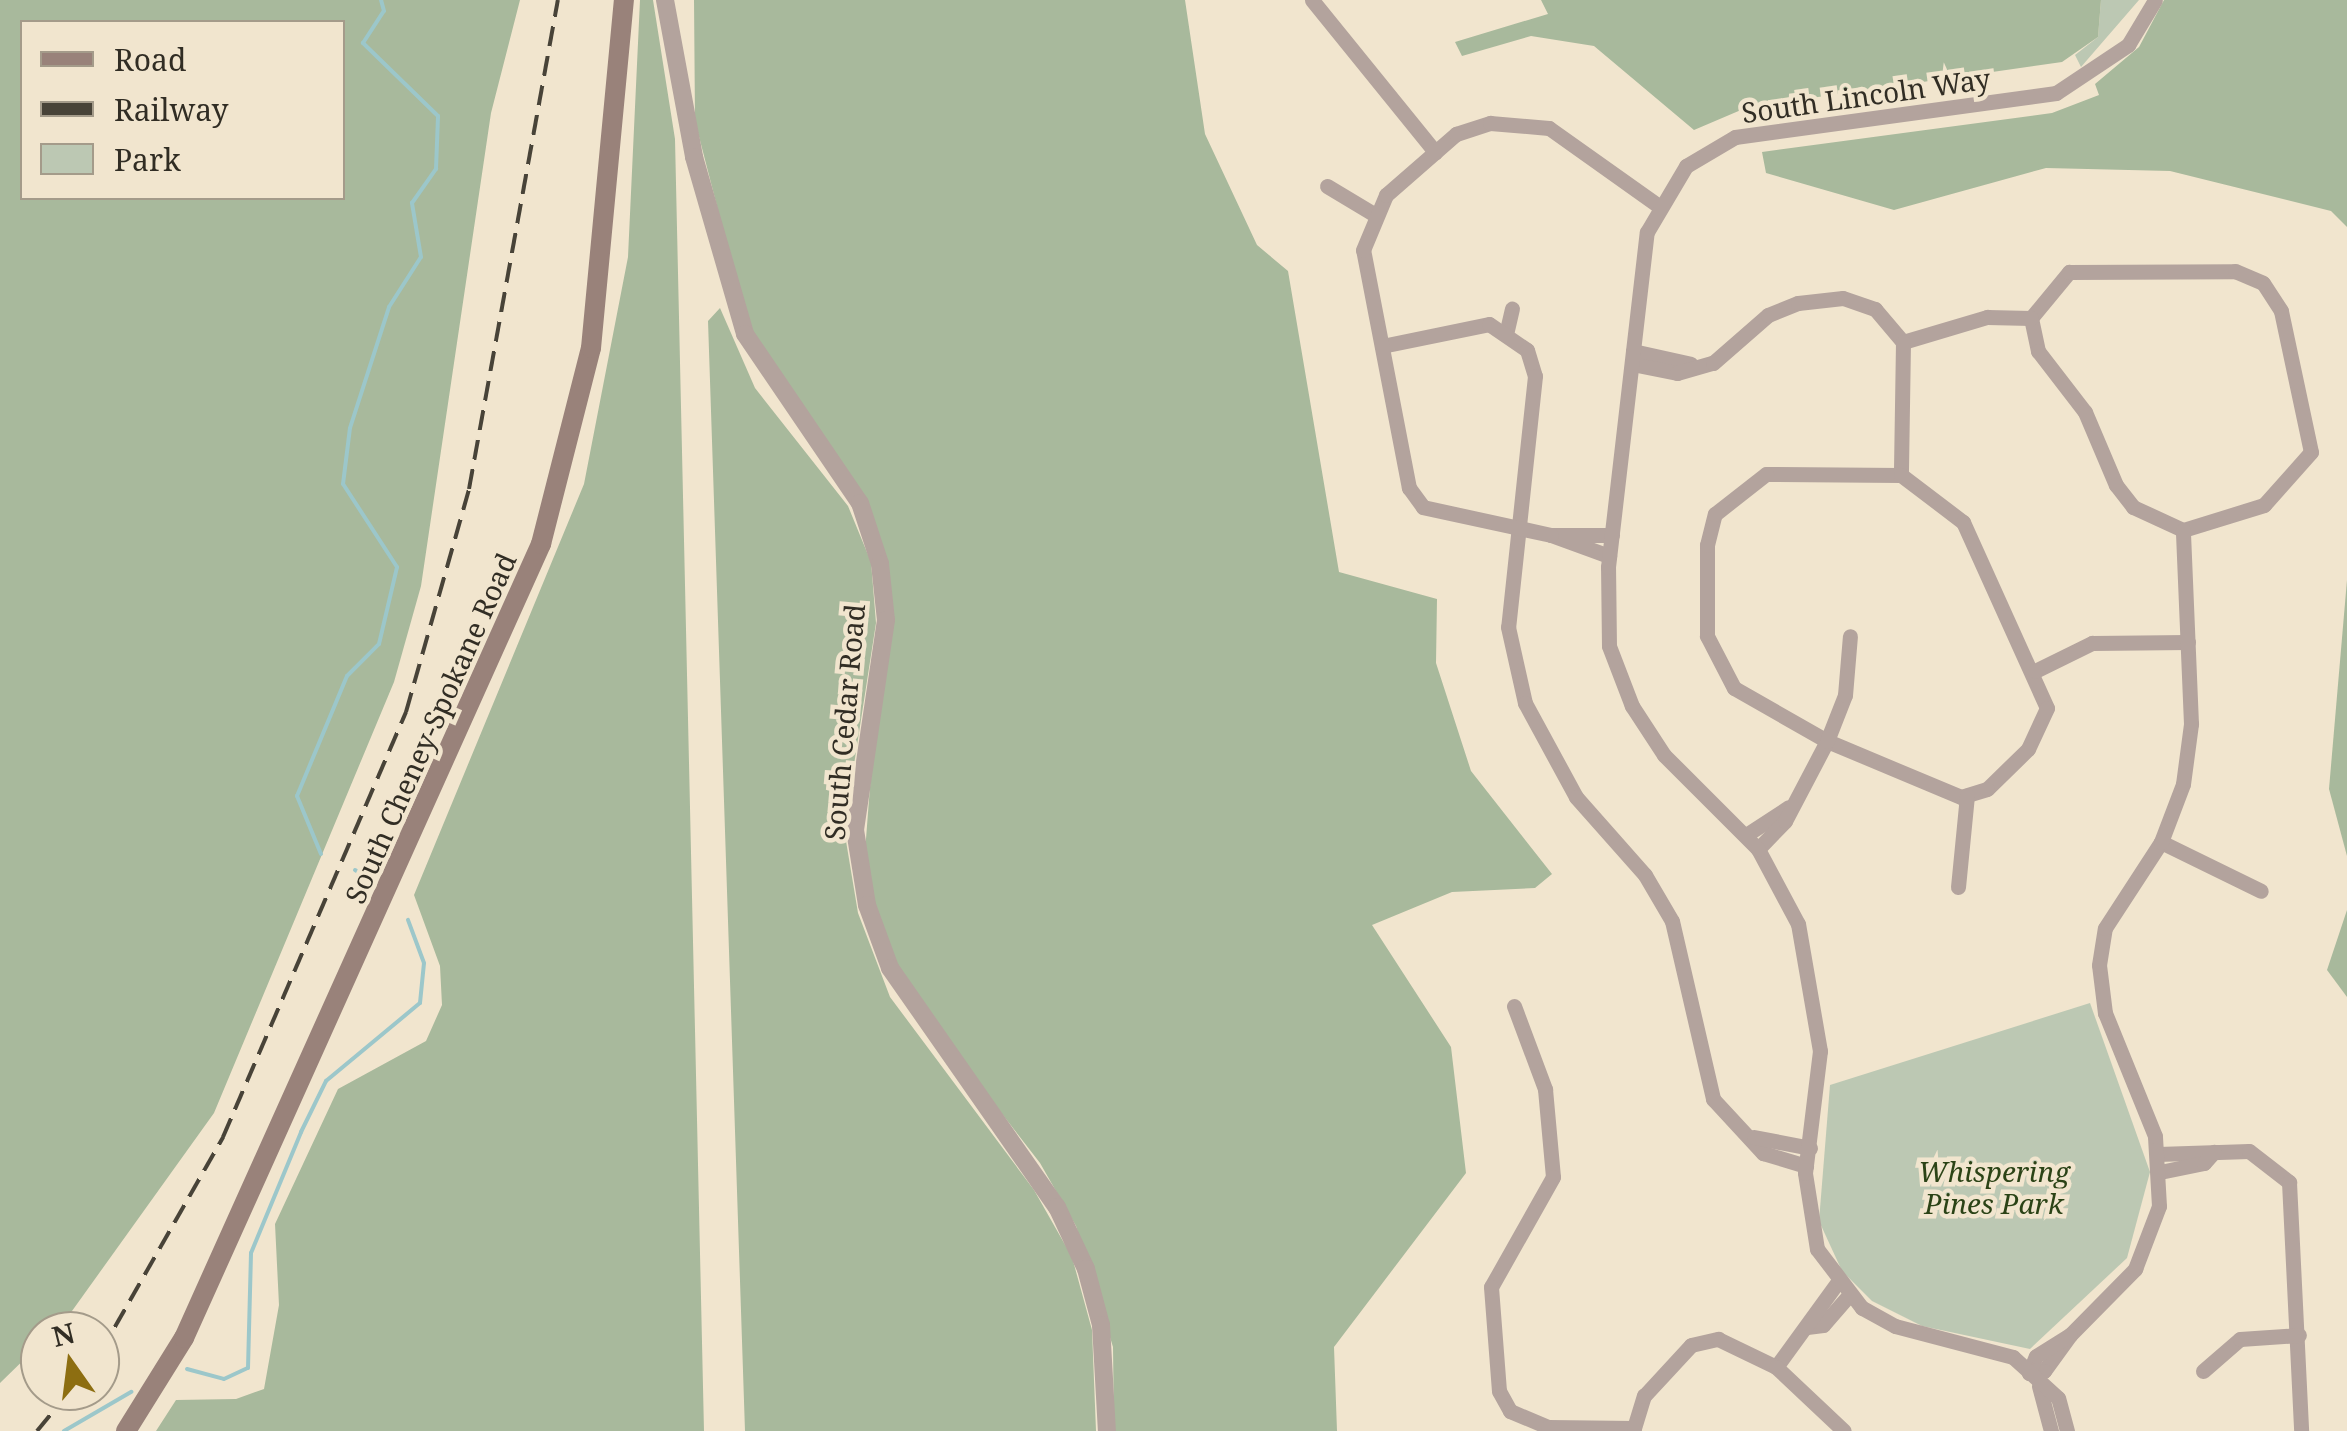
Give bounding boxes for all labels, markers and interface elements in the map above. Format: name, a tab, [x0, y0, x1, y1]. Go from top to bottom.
legend	[20, 20, 345, 200]
text: Road	[114, 39, 186, 80]
street label: South Lincoln Way	[1739, 61, 1993, 129]
text: Railway	[114, 89, 229, 130]
text: Park	[114, 139, 181, 180]
street label: South Cheney-Spokane Road	[337, 548, 523, 908]
street label: South Cedar Road	[817, 602, 871, 842]
park label: Whispering Pines Park	[1918, 1154, 2070, 1220]
north arrow	[20, 1311, 120, 1411]
text: N	[48, 1313, 79, 1355]

